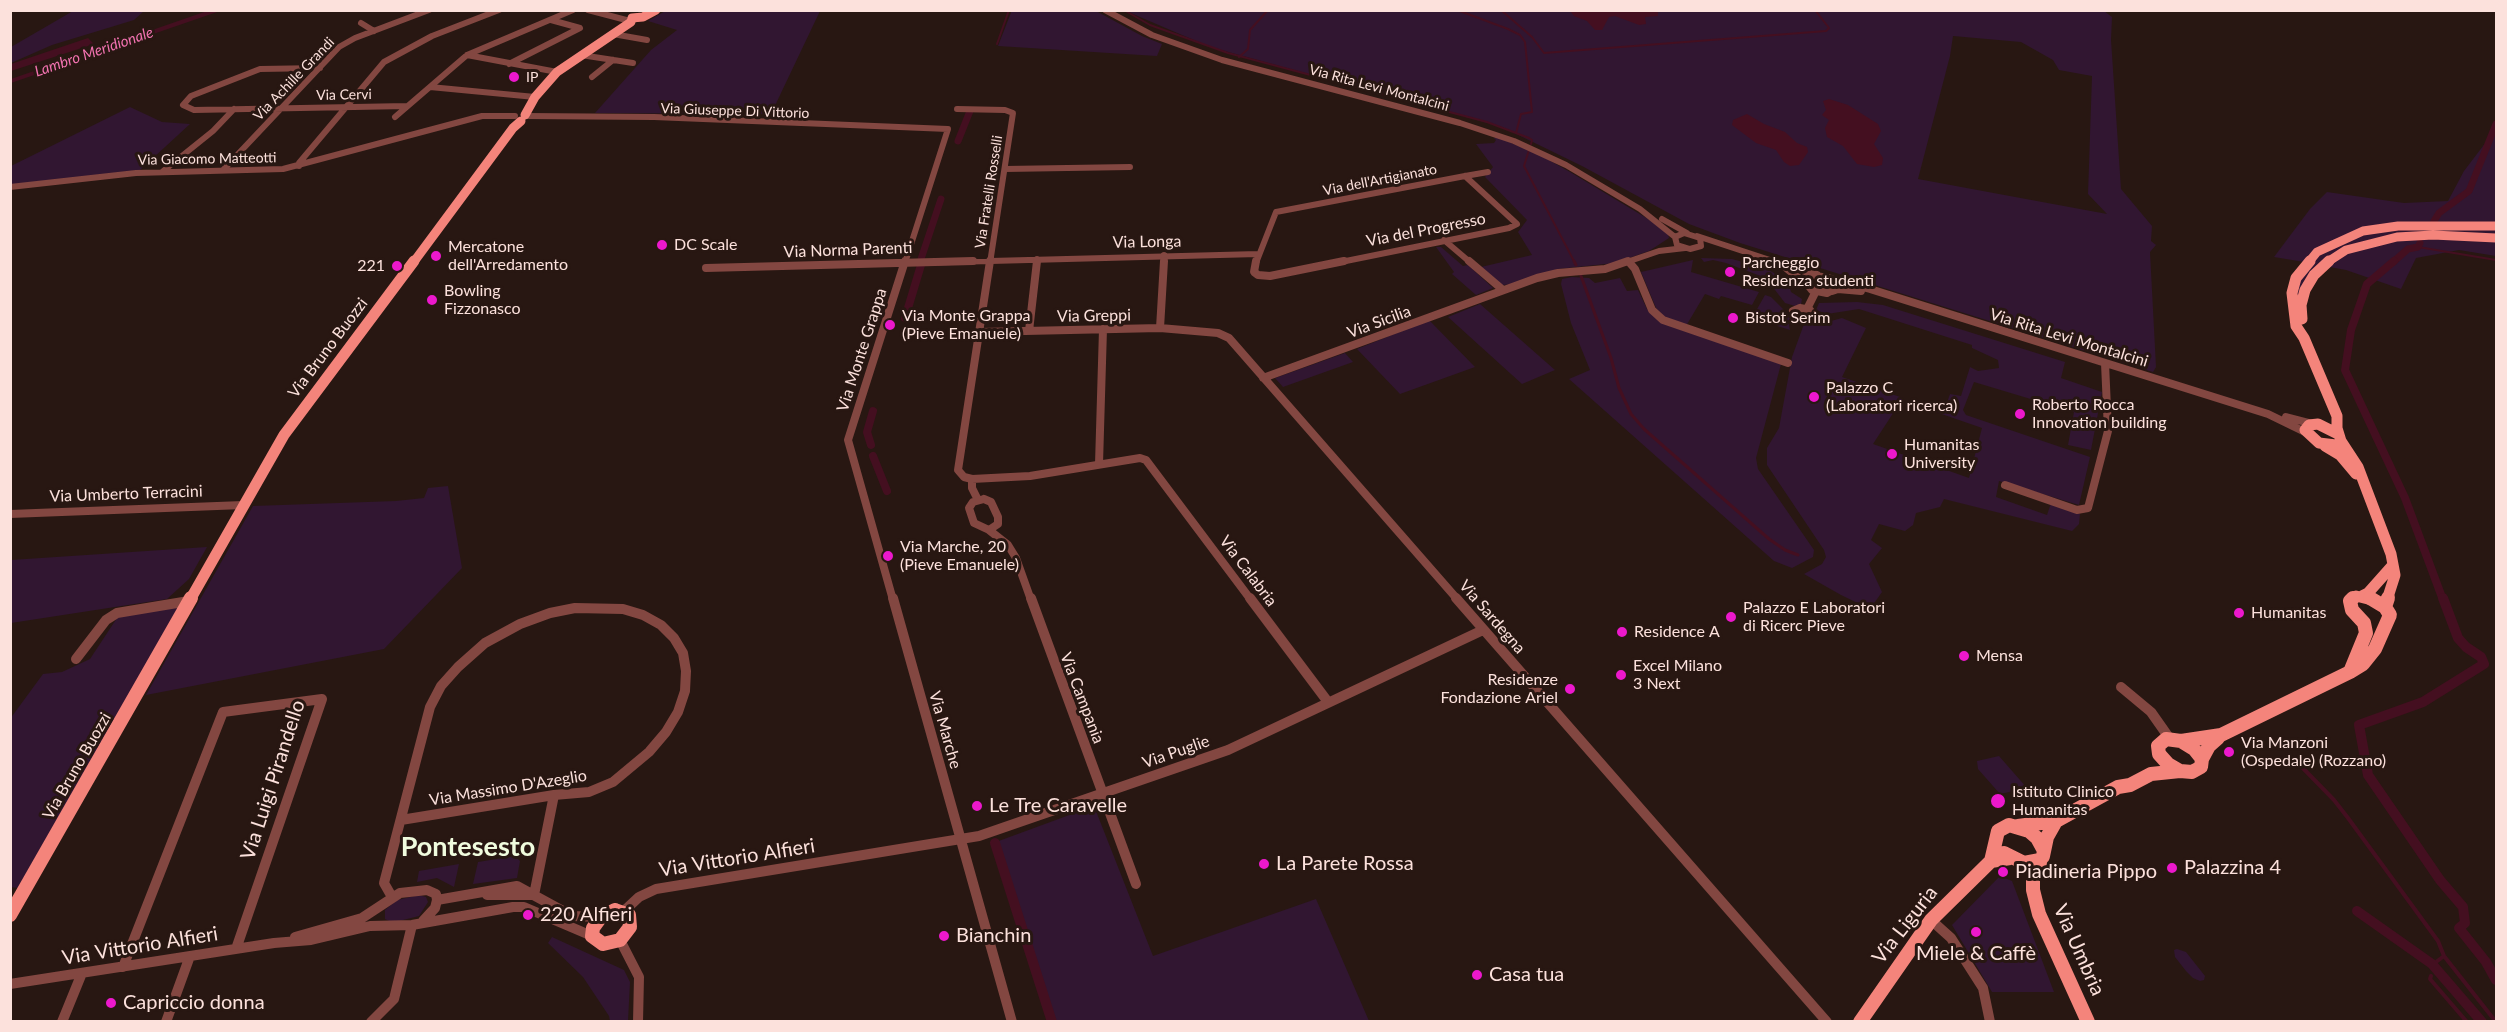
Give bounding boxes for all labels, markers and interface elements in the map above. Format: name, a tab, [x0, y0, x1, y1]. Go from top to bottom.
water label: Lambro Meridionale	[32, 23, 156, 81]
street label: Via Achille Grandi	[250, 34, 338, 124]
street label: Via Rita Levi Montalcini	[1307, 61, 1451, 115]
place label: IP	[526, 69, 538, 85]
marker: IP	[507, 70, 521, 84]
street label: Via Cervi	[316, 86, 372, 104]
street label: Via Giuseppe Di Vittorio	[660, 100, 810, 122]
street label: Via Fratelli Rosselli	[972, 134, 1006, 250]
street label: Via Giacomo Matteotti	[137, 149, 277, 169]
street label: Via dell'Artigianato	[1322, 161, 1438, 199]
street label: Via del Progresso	[1365, 209, 1487, 251]
street label: Via Longa	[1113, 232, 1181, 252]
place label: DC Scale	[674, 235, 737, 255]
place label: Mercatone dell'Arredamento	[448, 237, 568, 275]
marker: DC Scale	[655, 238, 669, 252]
street label: Via Norma Parenti	[783, 238, 913, 262]
marker: Mercatone dell'Arredamento	[429, 249, 443, 263]
place label: Parcheggio Residenza studenti	[1742, 253, 1874, 291]
place label: 221	[357, 256, 385, 276]
marker: 221	[390, 259, 404, 273]
marker: Parcheggio Residenza studenti	[1723, 265, 1737, 279]
place label: Bowling Fizzonasco	[444, 281, 521, 319]
street label: Via Monte Grappa	[833, 286, 891, 414]
marker: Bowling Fizzonasco	[425, 293, 439, 307]
street label: Via Bruno Buozzi	[284, 294, 372, 402]
street label: Via Sicilia	[1345, 302, 1413, 342]
street label: Via Rita Levi Montalcini	[1988, 305, 2150, 371]
place label: Via Monte Grappa (Pieve Emanuele)	[902, 306, 1031, 344]
street label: Via Greppi	[1057, 306, 1131, 326]
place label: Bistot Serim	[1745, 308, 1830, 328]
marker: Bistot Serim	[1726, 311, 1740, 325]
marker: Via Monte Grappa (Pieve Emanuele)	[883, 318, 897, 332]
place label: Palazzo C (Laboratori ricerca)	[1826, 378, 1957, 416]
marker: Palazzo C (Laboratori ricerca)	[1807, 390, 1821, 404]
place label: Roberto Rocca Innovation building	[2032, 395, 2166, 433]
marker: Roberto Rocca Innovation building	[2013, 407, 2027, 421]
place label: Humanitas University	[1904, 435, 1979, 473]
marker: Humanitas University	[1885, 447, 1899, 461]
street label: Via Umberto Terracini	[49, 482, 203, 506]
street label: Via Calabria	[1215, 532, 1281, 610]
place label: Via Marche, 20 (Pieve Emanuele)	[900, 537, 1019, 575]
marker: Via Marche, 20 (Pieve Emanuele)	[881, 549, 895, 563]
street label: Via Sardegna	[1455, 576, 1529, 658]
place label: Palazzo E Laboratori di Ricerc Pieve	[1743, 598, 1885, 636]
place label: Humanitas	[2251, 603, 2326, 623]
marker: Humanitas	[2232, 606, 2246, 620]
marker: Palazzo E Laboratori di Ricerc Pieve	[1724, 610, 1738, 624]
place label: Residence A	[1634, 622, 1720, 642]
marker: Residence A	[1615, 625, 1629, 639]
place label: Mensa	[1976, 646, 2023, 666]
marker: Mensa	[1957, 649, 1971, 663]
street label: Via Campania	[1056, 650, 1108, 746]
place label: Excel Milano 3 Next	[1633, 656, 1722, 694]
marker: Excel Milano 3 Next	[1614, 668, 1628, 682]
place label: Residenze Fondazione Ariel	[1440, 670, 1558, 708]
marker: Residenze Fondazione Ariel	[1563, 682, 1577, 696]
street label: Via Marche	[925, 689, 965, 771]
street label: Via Luigi Pirandello	[236, 697, 310, 863]
street label: Via Bruno Buozzi	[39, 709, 115, 823]
street label: Via Puglie	[1140, 732, 1212, 772]
place label: Via Manzoni (Ospedale) (Rozzano)	[2241, 733, 2386, 771]
marker: Via Manzoni (Ospedale) (Rozzano)	[2222, 745, 2236, 759]
street label: Via Massimo D'Azeglio	[428, 766, 588, 810]
place label: Istituto Clinico Humanitas	[2012, 782, 2114, 820]
marker: Istituto Clinico Humanitas	[1989, 792, 2007, 810]
place label: Le Tre Caravelle	[989, 794, 1127, 818]
marker: Le Tre Caravelle	[970, 799, 984, 813]
district label: Pontesesto	[401, 831, 535, 863]
street label: Via Vittorio Alfieri	[657, 834, 817, 882]
place label: La Parete Rossa	[1276, 852, 1414, 876]
place label: Palazzina 4	[2184, 856, 2281, 880]
marker: La Parete Rossa	[1257, 857, 1271, 871]
place label: Piadineria Pippo	[2015, 860, 2157, 884]
marker: Palazzina 4	[2165, 861, 2179, 875]
marker: Piadineria Pippo	[1996, 865, 2010, 879]
street label: Via Liguria	[1867, 881, 1943, 969]
street label: Via Umbria	[2048, 901, 2110, 999]
place label: 220 Alfieri	[540, 903, 632, 927]
marker: 220 Alfieri	[521, 908, 535, 922]
street label: Via Vittorio Alfieri	[60, 922, 220, 970]
place label: Bianchin	[956, 924, 1031, 948]
marker: Miele & Caffè	[1969, 925, 1983, 939]
marker: Bianchin	[937, 929, 951, 943]
place label: Miele & Caffè	[1916, 942, 2036, 966]
place label: Casa tua	[1489, 963, 1564, 987]
marker: Casa tua	[1470, 968, 1484, 982]
place label: Capriccio donna	[123, 991, 265, 1015]
marker: Capriccio donna	[104, 996, 118, 1010]

